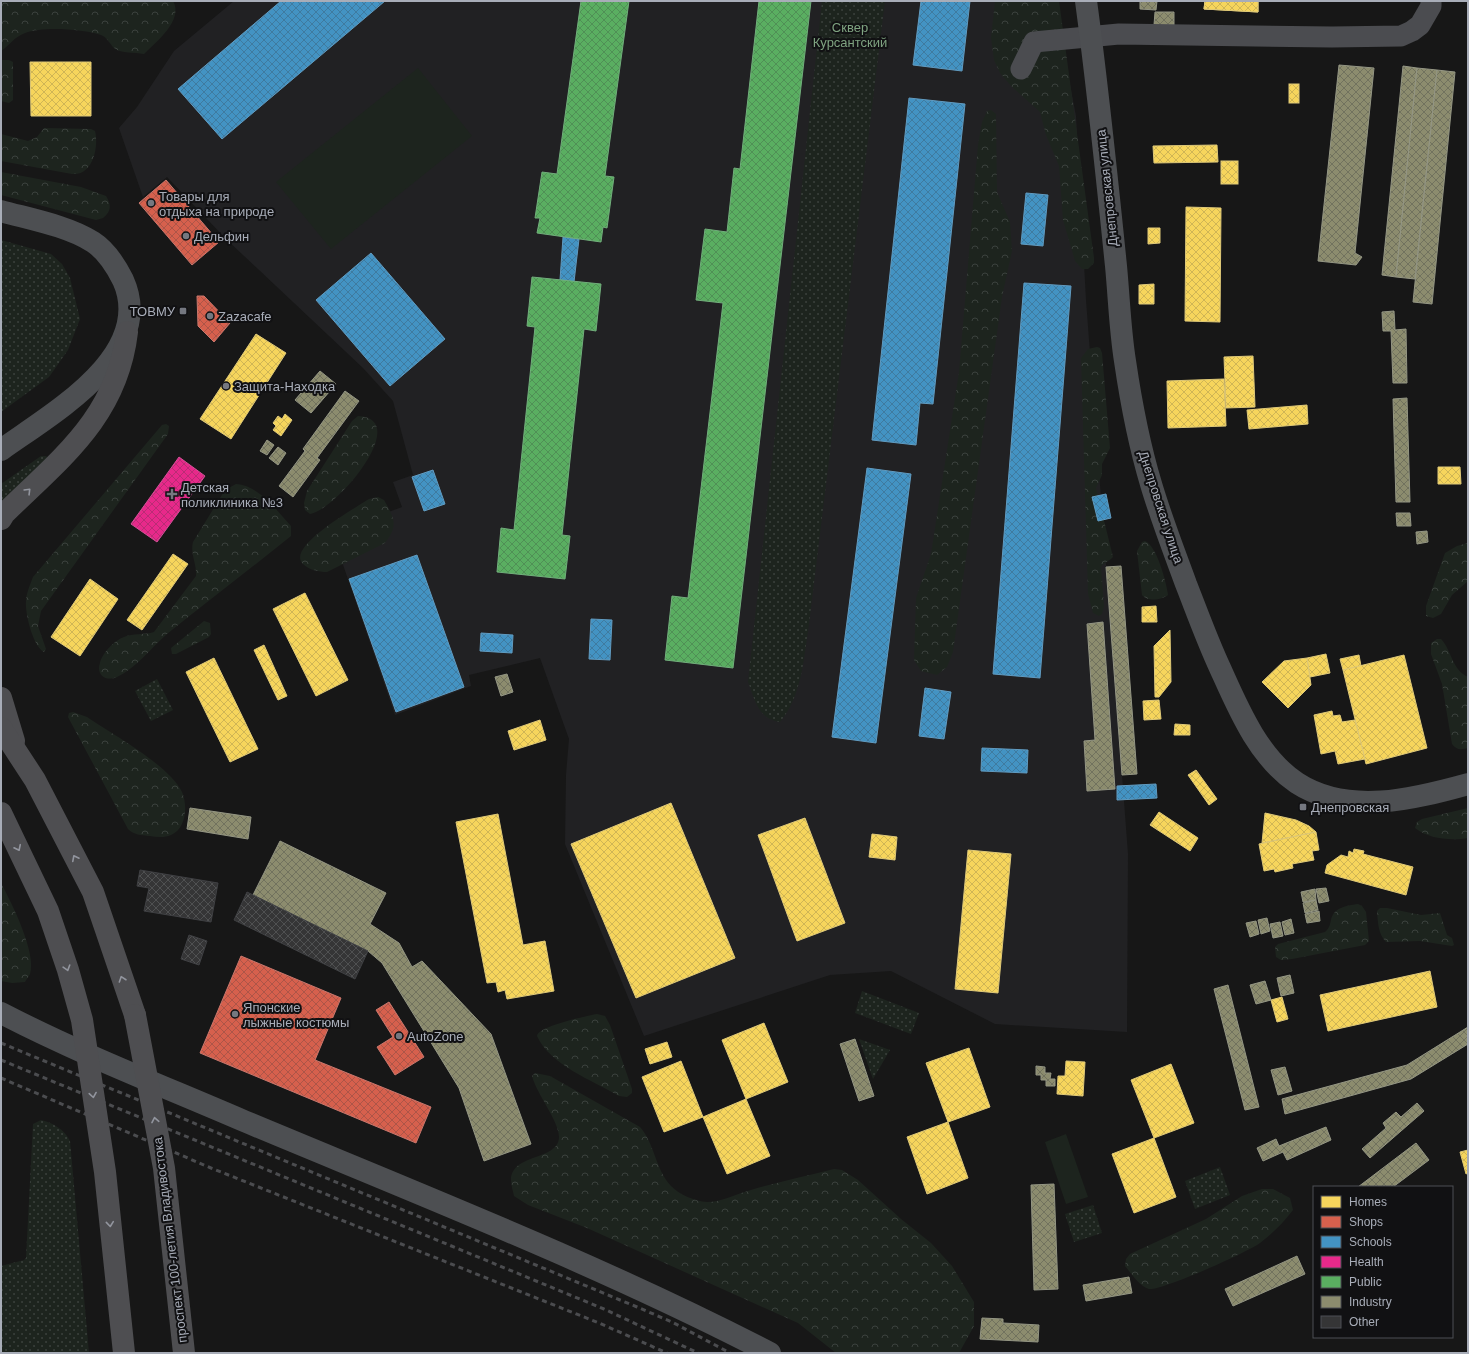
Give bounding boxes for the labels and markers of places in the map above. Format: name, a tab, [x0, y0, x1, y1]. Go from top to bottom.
place label: Товары для отдыха на природе	[159, 189, 274, 219]
marker: Товары для отдыха на природе	[146, 198, 156, 208]
place label: Дельфин	[194, 229, 249, 244]
marker: Дельфин	[181, 231, 191, 241]
place label: ТОВМУ	[130, 304, 176, 319]
marker: ТОВМУ	[178, 306, 188, 316]
place label: Zazacafe	[218, 309, 271, 324]
marker: Zazacafe	[205, 311, 215, 321]
place label: Защита-Находка	[234, 379, 336, 394]
marker: Защита-Находка	[221, 381, 231, 391]
place label: Детская поликлиника №3	[181, 480, 283, 510]
marker: Детская поликлиника №3	[166, 488, 178, 500]
place label: Днепровская	[1311, 800, 1389, 815]
marker: Днепровская	[1298, 802, 1308, 812]
place label: Японские лыжные костюмы	[243, 1000, 349, 1030]
marker: Японские лыжные костюмы	[230, 1009, 240, 1019]
place label: AutoZone	[407, 1029, 463, 1044]
marker: AutoZone	[394, 1031, 404, 1041]

